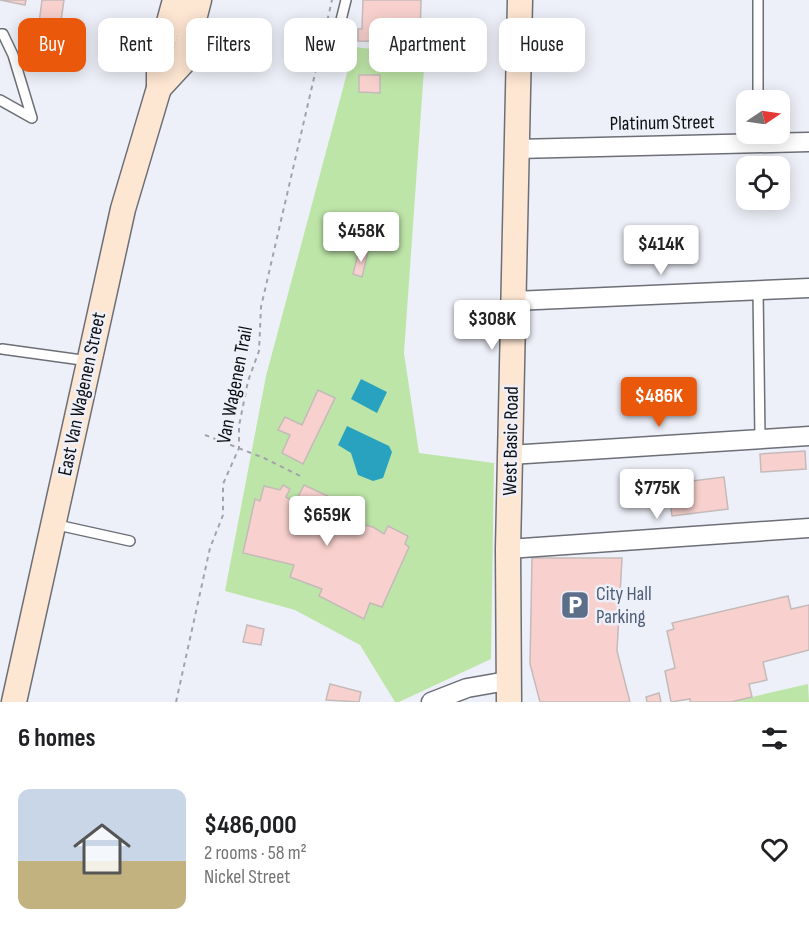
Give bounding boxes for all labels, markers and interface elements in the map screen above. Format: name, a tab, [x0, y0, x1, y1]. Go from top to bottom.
chip: Buy	[18, 18, 86, 72]
chip: Rent	[98, 18, 174, 72]
chip: Filters	[186, 18, 272, 72]
chip: New	[284, 18, 357, 72]
chip: Apartment	[369, 18, 487, 72]
chip: House	[499, 18, 585, 72]
north arrow	[736, 90, 790, 144]
map controls	[736, 90, 790, 210]
street label: Platinum Street	[609, 110, 715, 136]
button: locate	[736, 156, 790, 210]
pin: $458K	[319, 212, 403, 263]
text: $458K	[337, 219, 385, 243]
pin: $414K	[619, 225, 703, 276]
text: $414K	[638, 232, 684, 256]
pin: $308K	[450, 300, 534, 351]
text: $308K	[468, 307, 516, 331]
street label: East Van Wagenen Street	[53, 310, 111, 478]
street label: Van Wagenen Trail	[212, 324, 258, 446]
pin: $486K	[617, 377, 701, 428]
text: $486K	[635, 384, 683, 408]
street label: West Basic Road	[498, 386, 524, 496]
pin: $775K	[615, 469, 699, 520]
text: $775K	[634, 476, 680, 500]
pin: $659K	[285, 496, 369, 547]
text: $659K	[303, 503, 351, 527]
place label: City Hall Parking	[596, 582, 652, 629]
parking icon: City Hall Parking	[559, 589, 591, 621]
icon: filters	[758, 722, 791, 755]
text: 6 homes	[18, 723, 96, 754]
text: $486,000	[204, 810, 297, 841]
icon: home	[66, 813, 138, 885]
icon: heart	[758, 833, 791, 866]
text: 2 rooms · 58 m²	[204, 841, 307, 865]
text: Nickel Street	[204, 865, 290, 889]

